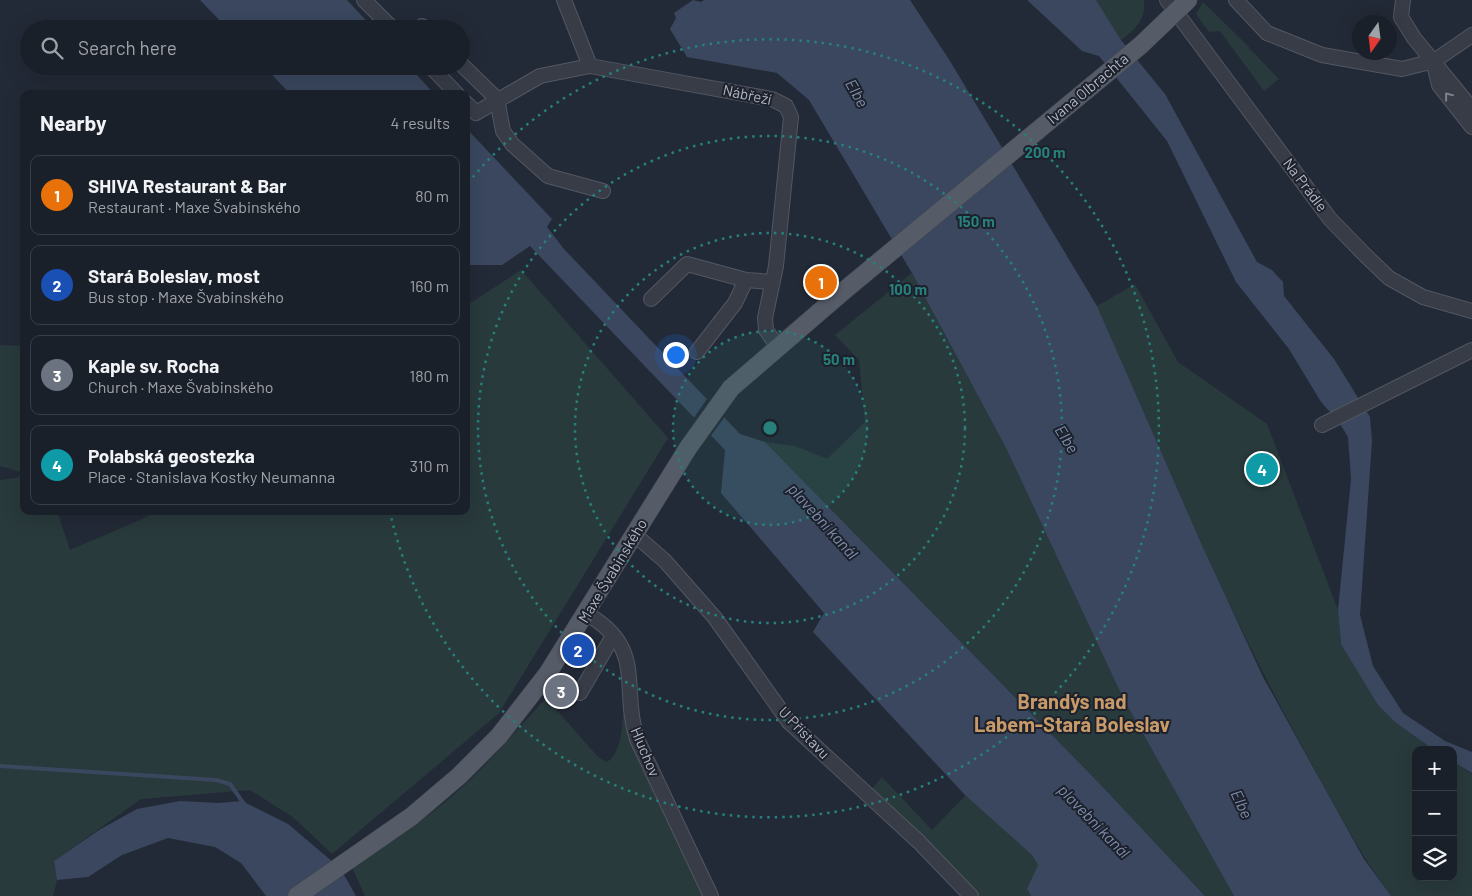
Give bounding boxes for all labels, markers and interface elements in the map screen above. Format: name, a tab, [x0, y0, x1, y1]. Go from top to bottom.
north arrow	[1352, 15, 1397, 60]
search box	[20, 20, 470, 75]
icon: search	[38, 34, 66, 62]
text: Search here	[78, 36, 177, 59]
street label: Ivana Olbrachta	[1043, 49, 1132, 127]
water label: Elbe	[842, 75, 873, 110]
street label: Nábřeží	[721, 80, 773, 108]
one-way arrow	[1445, 92, 1454, 102]
text: Nearby	[40, 110, 106, 135]
text: 4 results	[390, 113, 450, 132]
text: 200 m	[1024, 143, 1066, 161]
street label: Na Prádle	[1280, 154, 1332, 215]
text: SHIVA Restaurant & Bar	[88, 174, 286, 197]
text: 1	[54, 186, 60, 205]
text: 80 m	[415, 186, 449, 205]
text: Restaurant · Maxe Švabinského	[88, 197, 301, 216]
text: 150 m	[957, 212, 995, 230]
pin: 1	[805, 263, 837, 301]
text: Stará Boleslav, most	[88, 264, 260, 287]
text: 2	[53, 276, 61, 295]
text: 160 m	[410, 276, 449, 295]
text: 100 m	[889, 280, 927, 298]
text: Bus stop · Maxe Švabinského	[88, 287, 284, 306]
your location	[663, 342, 689, 368]
text: 50 m	[823, 350, 855, 368]
text: Kaple sv. Rocha	[88, 354, 219, 377]
text: 3	[53, 366, 61, 385]
text: 180 m	[410, 366, 449, 385]
text: Church · Maxe Švabinského	[88, 377, 274, 396]
centre of rings	[761, 419, 779, 437]
water label: Elbe	[1052, 421, 1083, 456]
text: Polabská geostezka	[88, 444, 255, 467]
pin: 4	[1246, 450, 1278, 488]
text: 4	[52, 456, 62, 475]
text: 310 m	[410, 456, 449, 475]
text: Place · Stanislava Kostky Neumanna	[88, 467, 335, 486]
water label: plavební kanál	[785, 479, 863, 563]
street label: Maxe Švabinského	[574, 515, 650, 626]
pin: 2	[562, 631, 594, 669]
pin: 3	[545, 672, 577, 710]
district label: Brandýs nad Labem-Stará Boleslav	[974, 689, 1170, 736]
street label: U Přístavu	[775, 702, 834, 762]
street label: Hluchov	[627, 724, 664, 779]
map controls	[1412, 746, 1457, 881]
button: +	[1412, 746, 1457, 791]
water label: plavební kanál	[1055, 780, 1135, 862]
water label: Elbe	[1228, 786, 1257, 821]
button: −	[1412, 791, 1457, 836]
button: layers	[1412, 836, 1457, 881]

